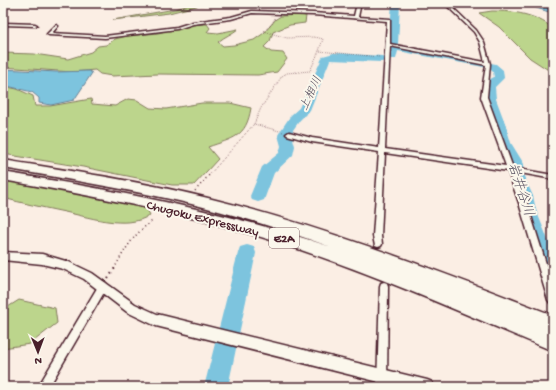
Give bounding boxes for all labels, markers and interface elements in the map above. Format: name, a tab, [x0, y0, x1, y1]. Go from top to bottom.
water label: 上相川	[297, 74, 326, 113]
water label: 岩井谷川	[503, 160, 537, 219]
street label: Chugoku Expressway	[145, 198, 261, 241]
road number: E2A	[269, 228, 299, 248]
north arrow	[18, 332, 58, 372]
text: N	[34, 354, 42, 366]

